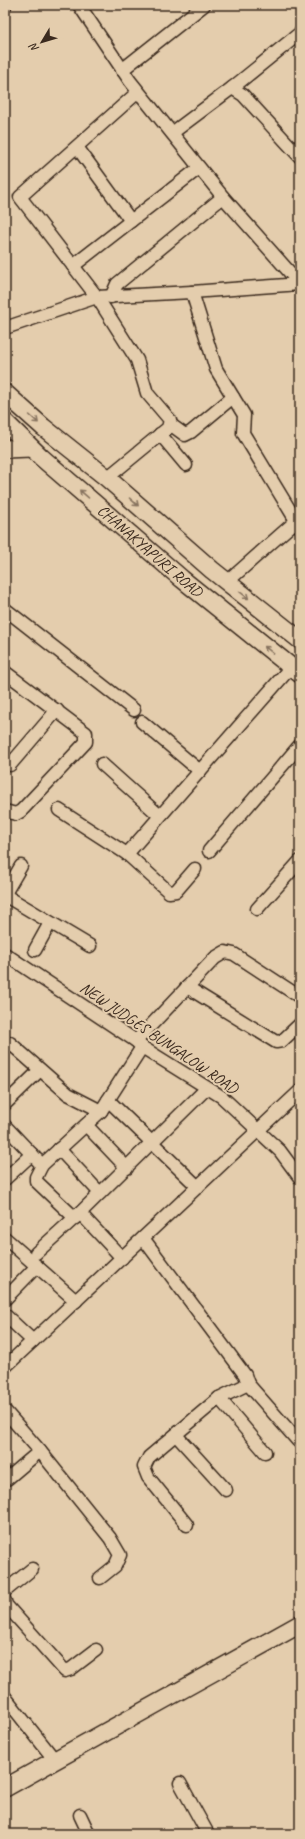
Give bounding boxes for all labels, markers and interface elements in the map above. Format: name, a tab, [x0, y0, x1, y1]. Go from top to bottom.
north arrow	[22, 22, 62, 62]
text: N	[25, 39, 42, 55]
one-way arrow	[29, 414, 39, 423]
one-way arrow	[79, 489, 89, 499]
one-way arrow	[129, 497, 139, 507]
street label: CHANAKYAPURI ROAD	[93, 500, 208, 603]
one-way arrow	[238, 591, 249, 600]
one-way arrow	[264, 645, 275, 654]
street label: NEW JUDGES BUNGALOW ROAD	[76, 978, 243, 1099]

